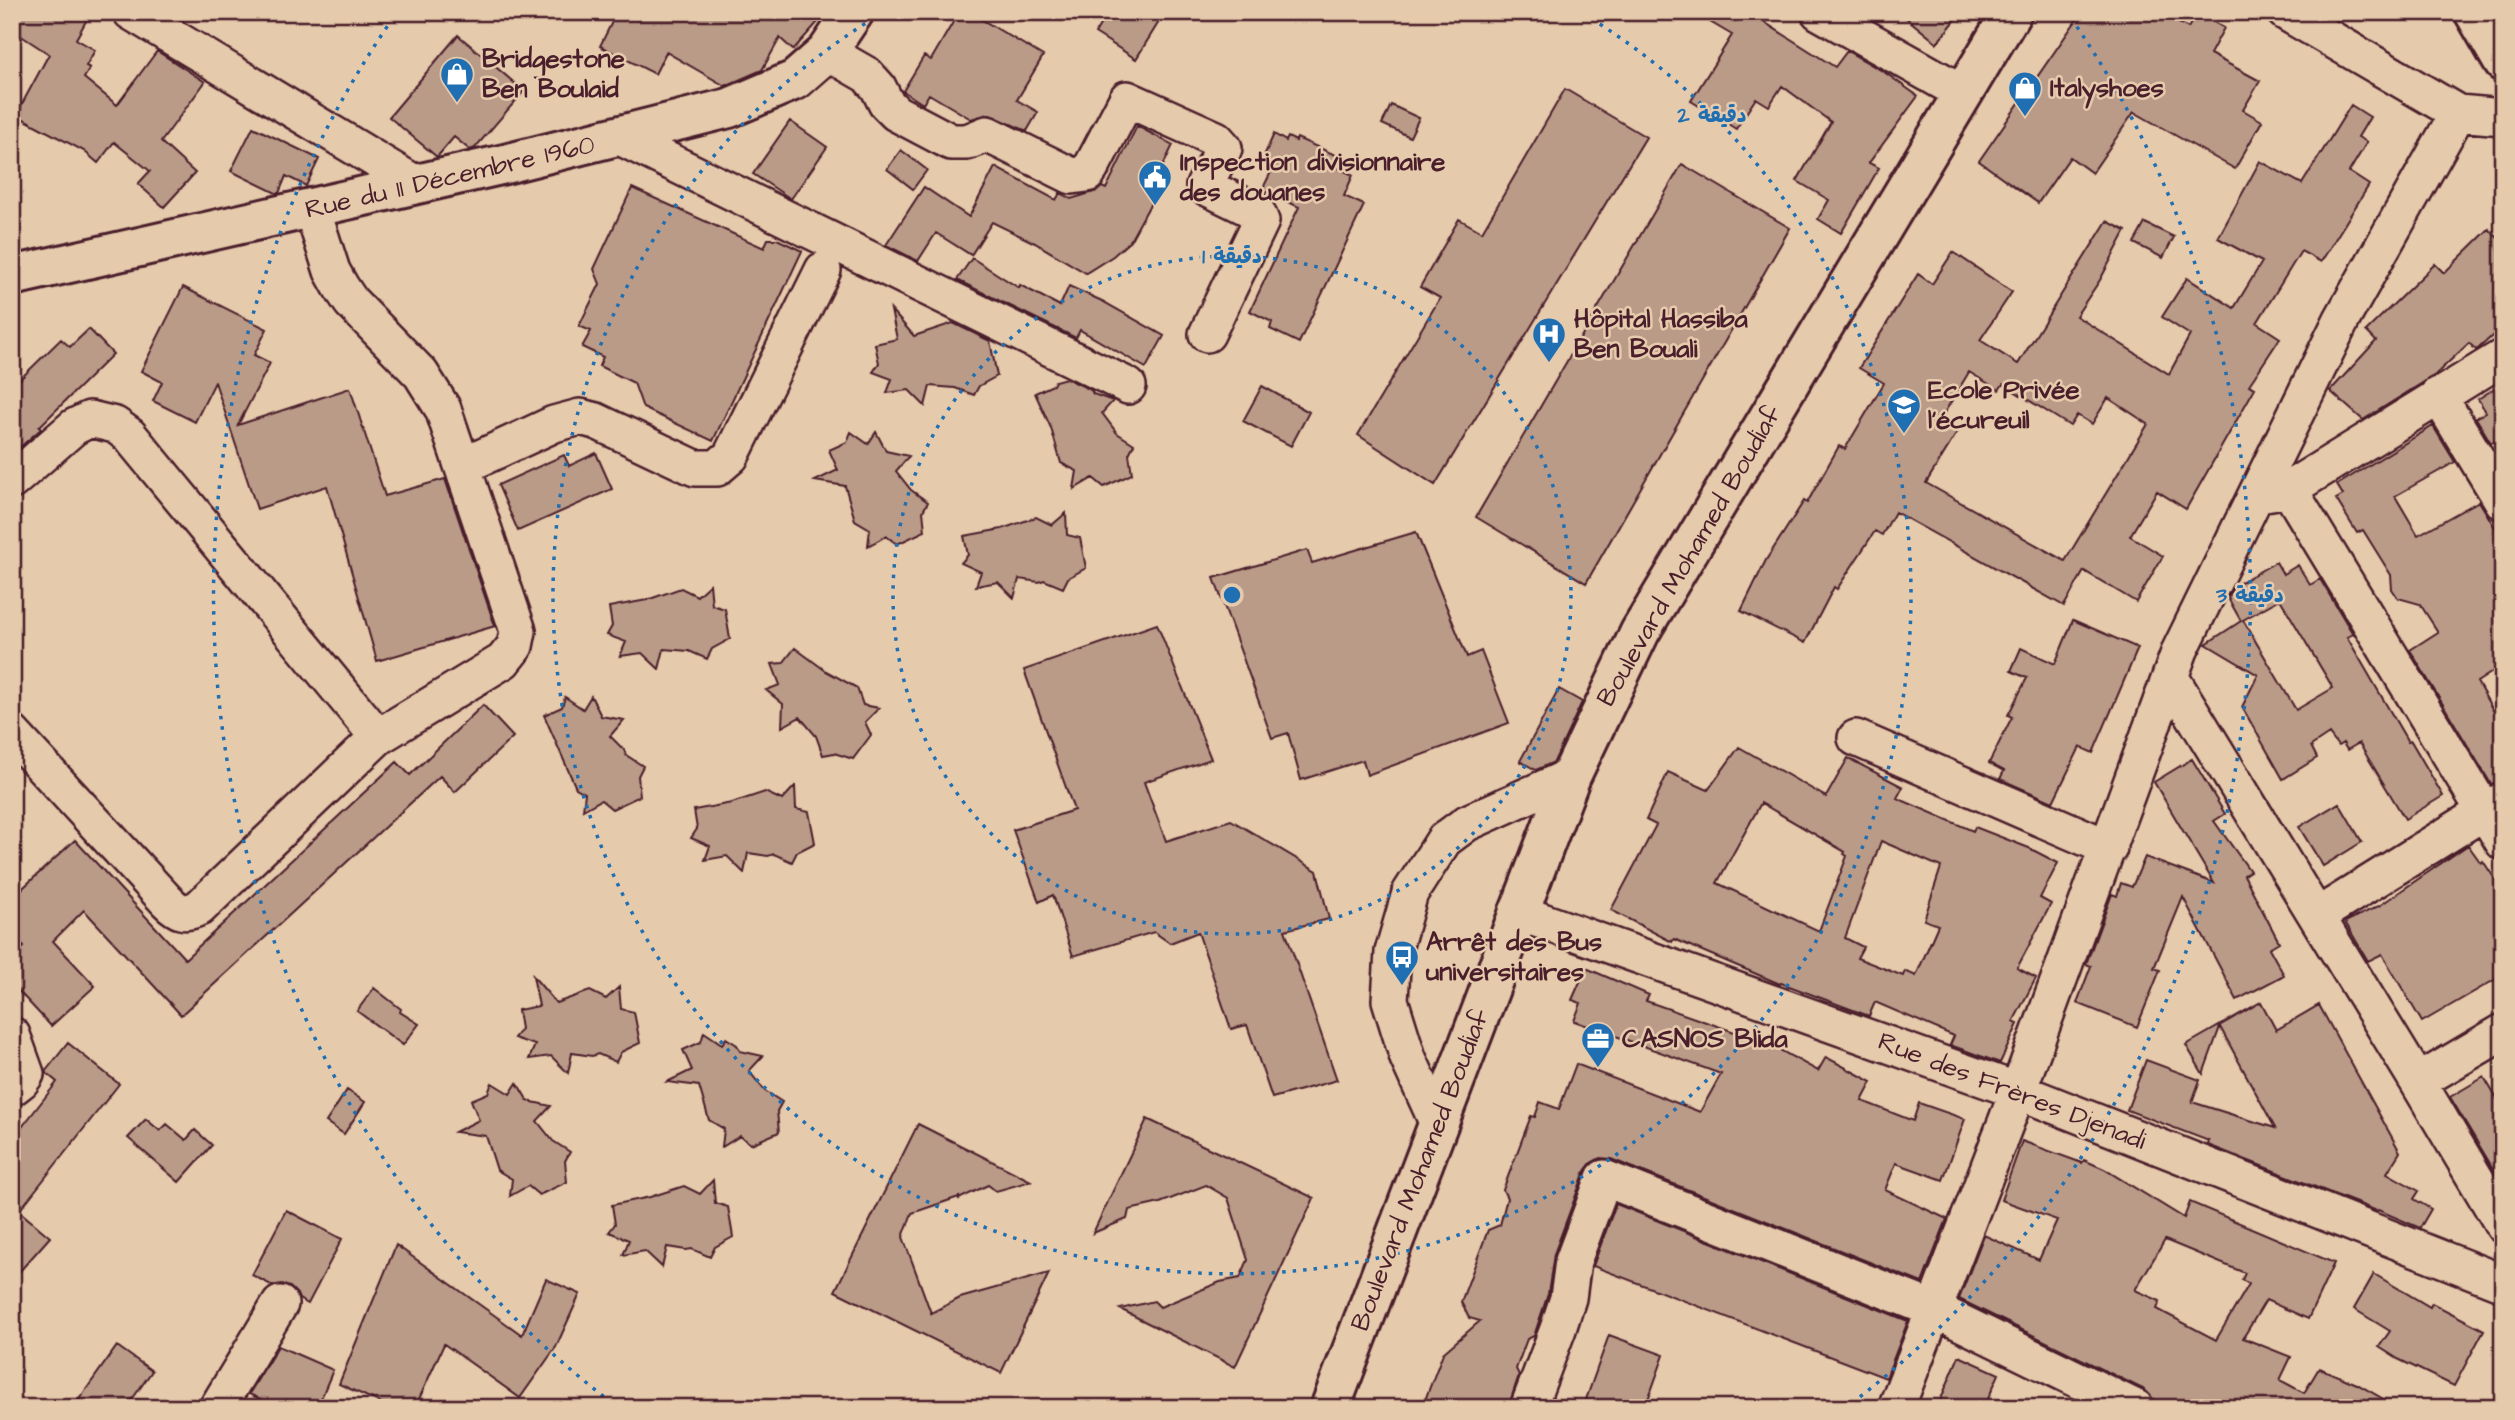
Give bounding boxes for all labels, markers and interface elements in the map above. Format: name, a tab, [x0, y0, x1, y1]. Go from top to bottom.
place label: Bridgestone Ben Boulaid	[482, 41, 625, 107]
shop icon: Bridgestone Ben Boulaid	[438, 55, 476, 104]
shop icon: Italyshoes	[2006, 69, 2044, 118]
place label: Italyshoes	[2050, 70, 2164, 109]
text: 2 دقيقة	[1677, 101, 1746, 130]
street label: Rue du 11 Décembre 1960	[302, 126, 598, 228]
place label: Inspection divisionnaire des douanes	[1179, 144, 1445, 210]
public building icon: Inspection divisionnaire des douanes	[1136, 158, 1174, 207]
text: 1 دقيقة	[1202, 242, 1262, 271]
place label: Hôpital Hassiba Ben Bouali	[1574, 301, 1749, 367]
hospital icon: Hôpital Hassiba Ben Bouali	[1530, 315, 1568, 364]
place label: Ecole Privée l'écureuil	[1928, 372, 2080, 438]
school or university icon: Ecole Privée l'écureuil	[1885, 386, 1923, 435]
street label: Boulevard Mohamed Boudiaf	[1588, 399, 1790, 713]
text: 3 دقيقة	[2215, 581, 2284, 610]
centre of rings	[1220, 583, 1244, 607]
place label: Arrêt des Bus universitaires	[1425, 924, 1602, 990]
bus stop icon: Arrêt des Bus universitaires	[1383, 938, 1421, 987]
street label: Boulevard Mohamed Boudiaf	[1342, 1003, 1498, 1336]
office icon: CASNOS Blida	[1579, 1020, 1617, 1069]
place label: CASNOS Blida	[1622, 1021, 1788, 1057]
street label: Rue des Frères Djenadi	[1873, 1023, 2151, 1159]

